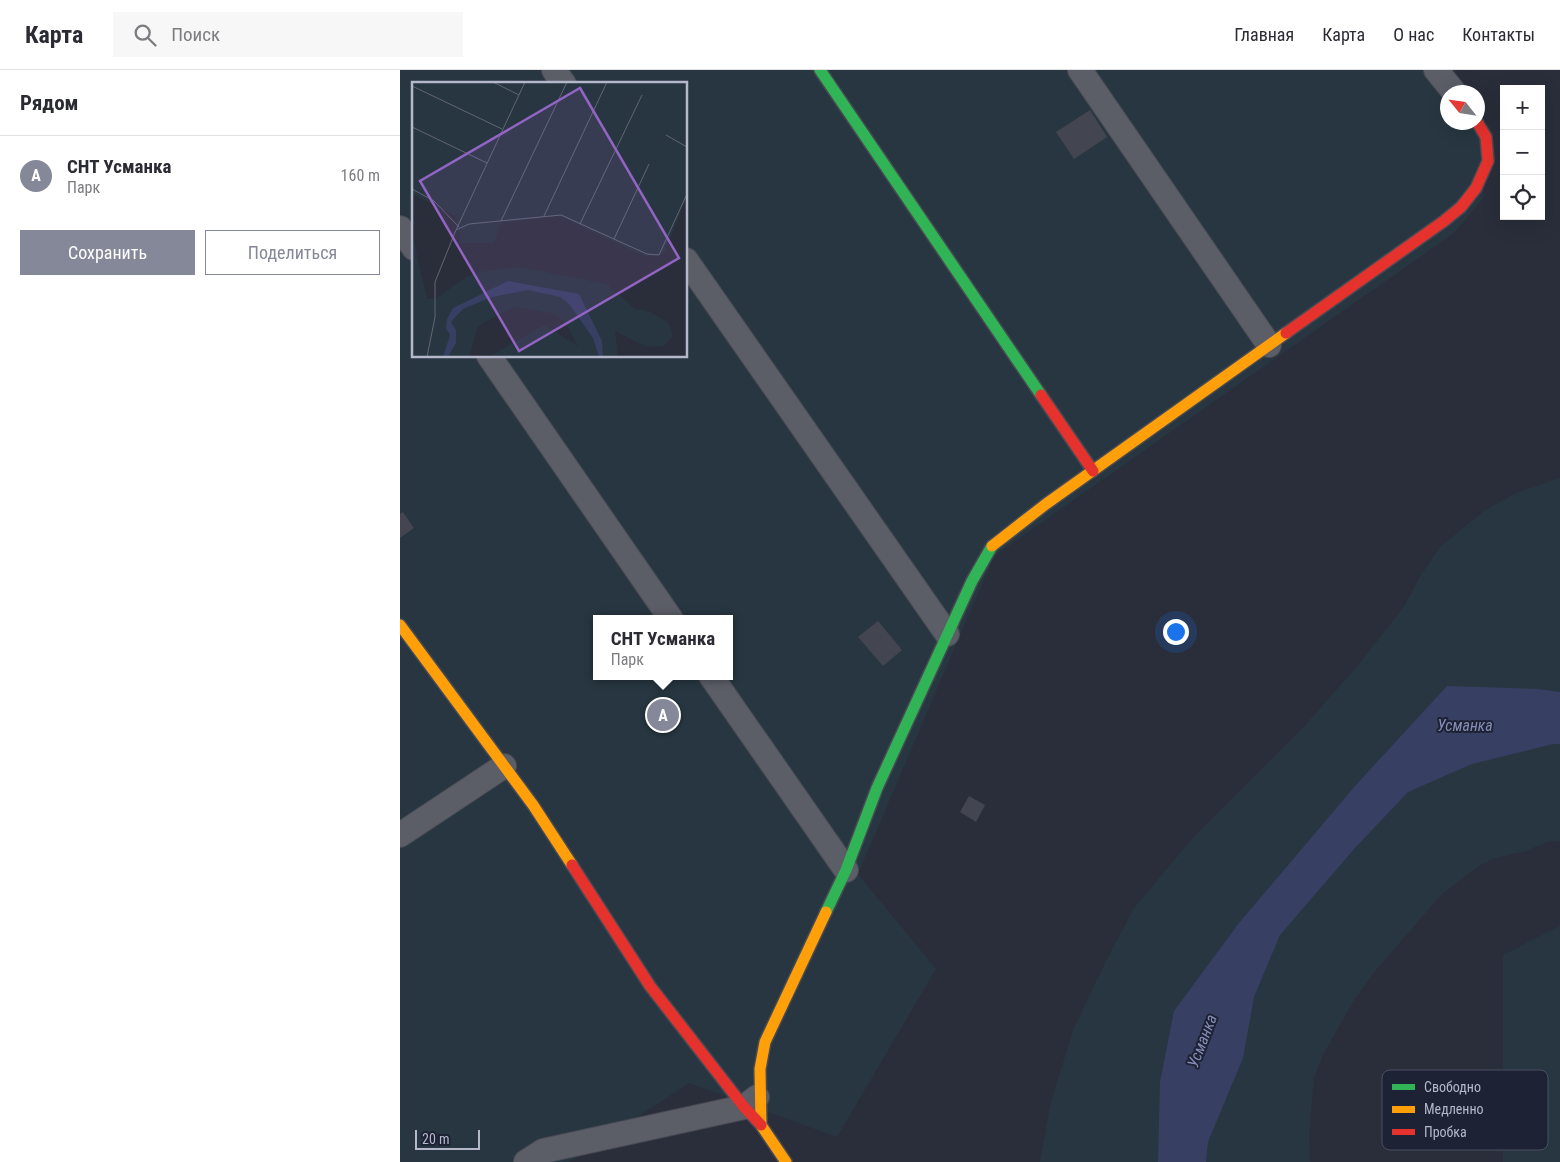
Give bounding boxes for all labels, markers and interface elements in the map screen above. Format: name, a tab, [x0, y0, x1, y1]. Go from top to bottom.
search box	[113, 12, 463, 57]
text: Карта	[25, 21, 83, 49]
icon: search	[131, 21, 159, 49]
text: Поиск	[171, 23, 220, 46]
text: Главная	[1234, 24, 1294, 45]
text: Карта	[1322, 24, 1365, 45]
text: О нас	[1393, 24, 1434, 45]
text: Контакты	[1462, 24, 1535, 45]
inset map	[412, 82, 688, 358]
north arrow	[1440, 85, 1485, 130]
map controls	[1500, 85, 1545, 220]
button: +	[1500, 85, 1545, 130]
text: Рядом	[20, 91, 79, 115]
button: −	[1500, 130, 1545, 175]
text: СНТ Усманка	[67, 155, 172, 178]
text: A	[31, 166, 41, 185]
text: 160 m	[341, 166, 380, 185]
button: locate	[1500, 175, 1545, 220]
text: Парк	[67, 178, 100, 197]
button: Сохранить	[20, 230, 195, 275]
button: Поделиться	[205, 230, 380, 275]
popup	[593, 615, 733, 680]
your location	[1163, 619, 1189, 645]
text: СНТ Усманка	[611, 627, 715, 650]
text: Парк	[611, 650, 644, 669]
pin: A	[647, 696, 679, 734]
water label: Усманка	[1437, 716, 1493, 735]
water label: Усманка	[1183, 1012, 1221, 1070]
legend	[1382, 1070, 1548, 1150]
text: Свободно	[1424, 1079, 1481, 1095]
text: Медленно	[1424, 1101, 1484, 1117]
text: Пробка	[1424, 1124, 1467, 1140]
scale bar	[415, 1127, 480, 1150]
text: 20 m	[422, 1131, 450, 1147]

